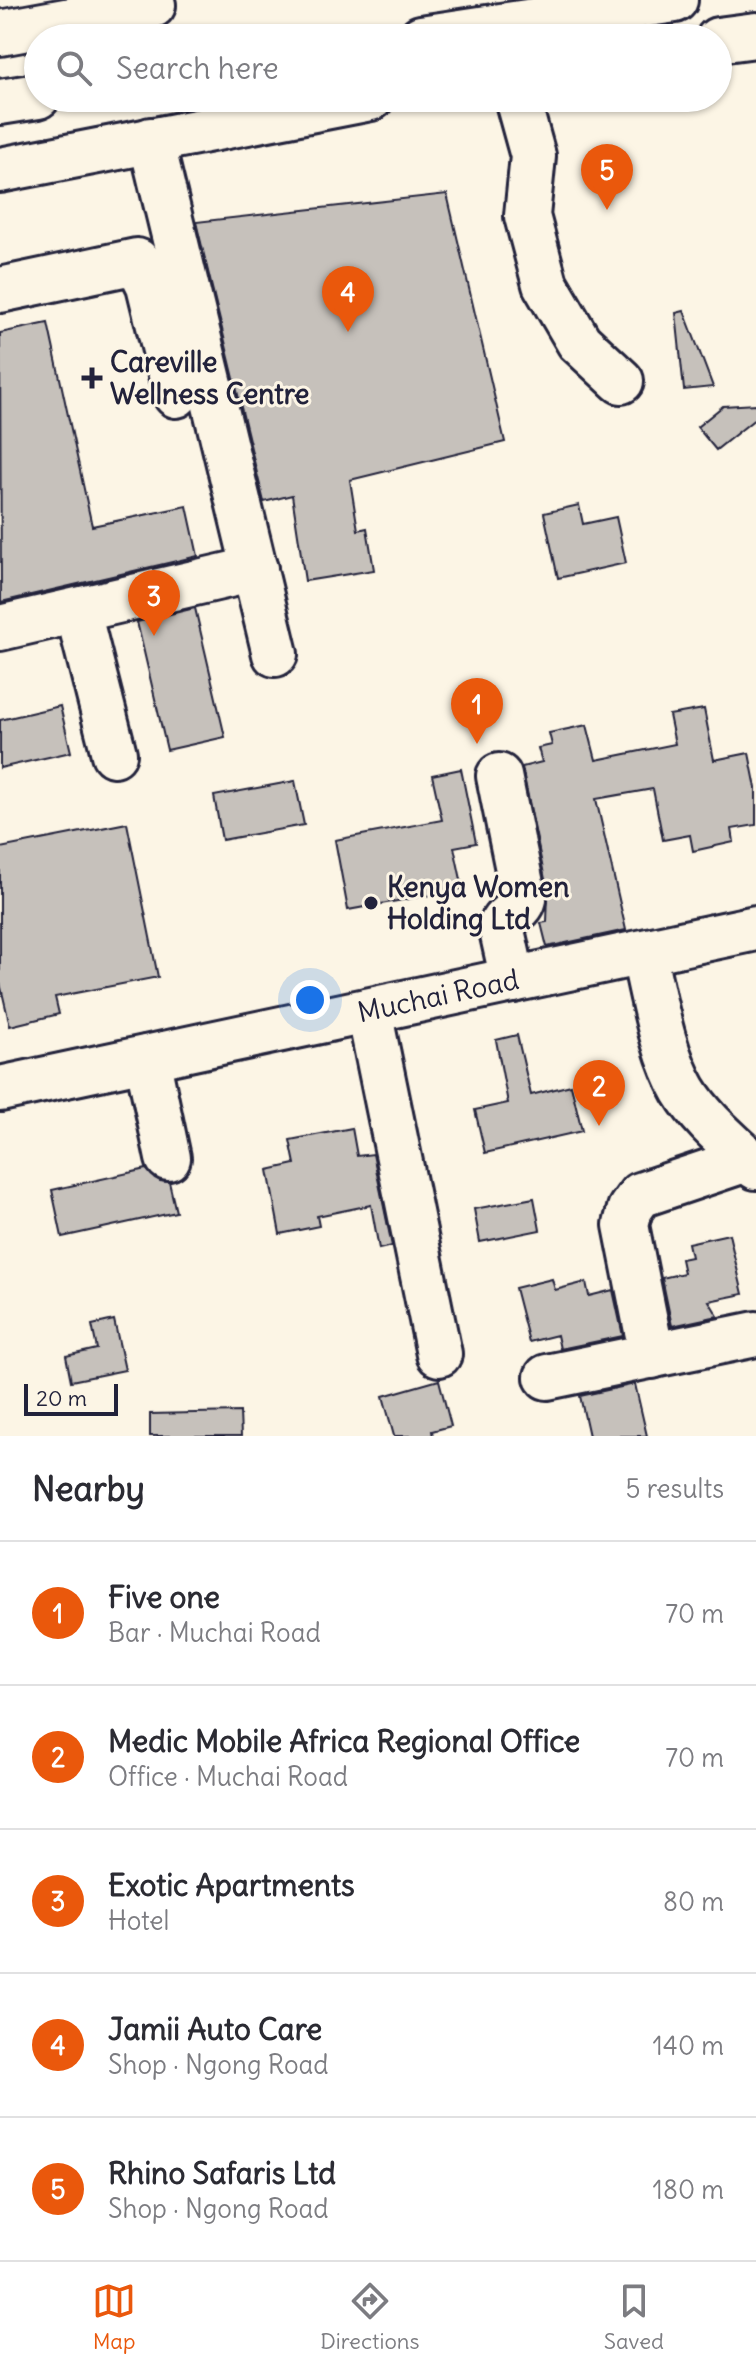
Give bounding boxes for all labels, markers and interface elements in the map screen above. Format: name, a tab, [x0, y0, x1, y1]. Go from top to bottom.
search box	[24, 24, 732, 112]
icon: search	[52, 46, 96, 90]
text: Search here	[116, 49, 279, 87]
pin: 5	[581, 144, 633, 210]
pin: 4	[322, 266, 374, 332]
place label: Careville Wellness Centre	[110, 344, 309, 412]
marker: Careville Wellness Centre	[81, 367, 103, 389]
pin: 3	[128, 570, 180, 636]
pin: 1	[451, 678, 503, 744]
place label: Kenya Women Holding Ltd	[387, 869, 569, 937]
marker: Kenya Women Holding Ltd	[362, 894, 380, 912]
street label: Muchai Road	[354, 961, 522, 1030]
your location	[290, 980, 330, 1020]
pin: 2	[573, 1060, 625, 1126]
scale bar	[24, 1380, 118, 1416]
text: 20 m	[36, 1384, 87, 1412]
text: Nearby	[32, 1467, 145, 1510]
text: 5 results	[626, 1472, 724, 1505]
text: Five one	[108, 1578, 220, 1616]
text: 1	[53, 1597, 63, 1630]
text: 70 m	[665, 1597, 724, 1630]
text: Bar · Muchai Road	[108, 1616, 321, 1649]
text: Medic Mobile Africa Regional Office	[108, 1722, 580, 1760]
text: 2	[51, 1741, 65, 1774]
text: 70 m	[665, 1741, 724, 1774]
text: Office · Muchai Road	[108, 1760, 348, 1793]
text: Exotic Apartments	[108, 1866, 355, 1904]
text: 3	[51, 1885, 65, 1918]
text: 80 m	[663, 1885, 724, 1918]
text: Hotel	[108, 1904, 169, 1937]
text: Jamii Auto Care	[108, 2010, 322, 2048]
text: 4	[50, 2029, 66, 2062]
text: 140 m	[653, 2029, 724, 2062]
text: Shop · Ngong Road	[108, 2048, 329, 2081]
text: Rhino Safaris Ltd	[108, 2154, 336, 2192]
text: 5	[51, 2173, 65, 2206]
text: 180 m	[653, 2173, 724, 2206]
text: Shop · Ngong Road	[108, 2192, 329, 2225]
tab: Map	[92, 2279, 136, 2355]
tab: Directions	[320, 2279, 420, 2355]
tab: Saved	[604, 2279, 664, 2355]

